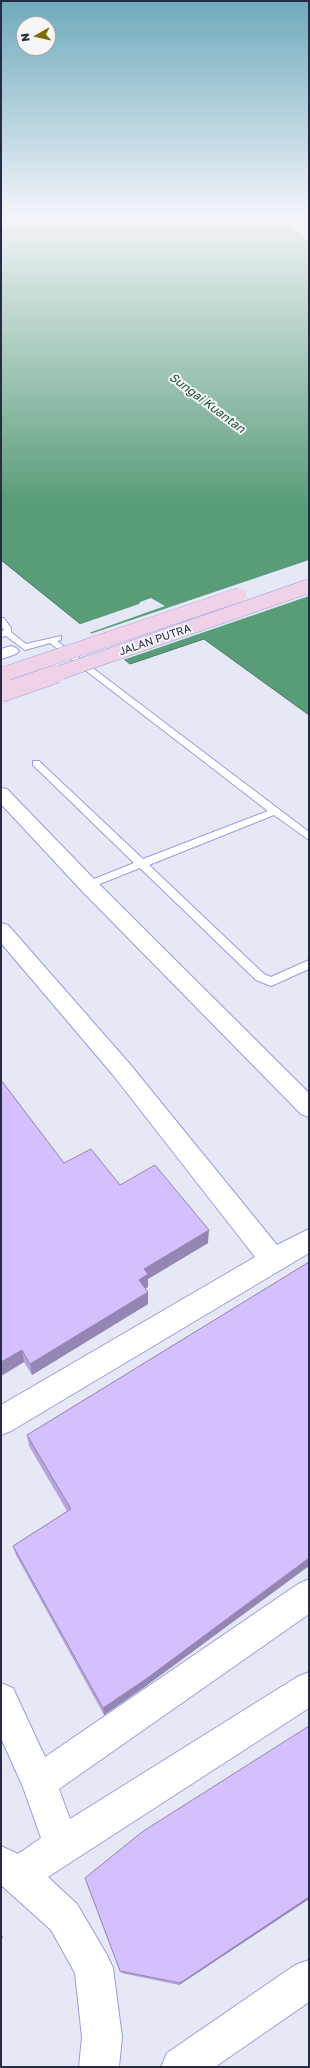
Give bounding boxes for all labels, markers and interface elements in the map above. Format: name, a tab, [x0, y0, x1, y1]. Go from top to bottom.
north arrow	[16, 16, 56, 56]
text: N	[18, 33, 32, 43]
water label: Sungai Kuantan	[166, 370, 248, 436]
street label: JALAN PUTRA	[117, 622, 193, 658]

